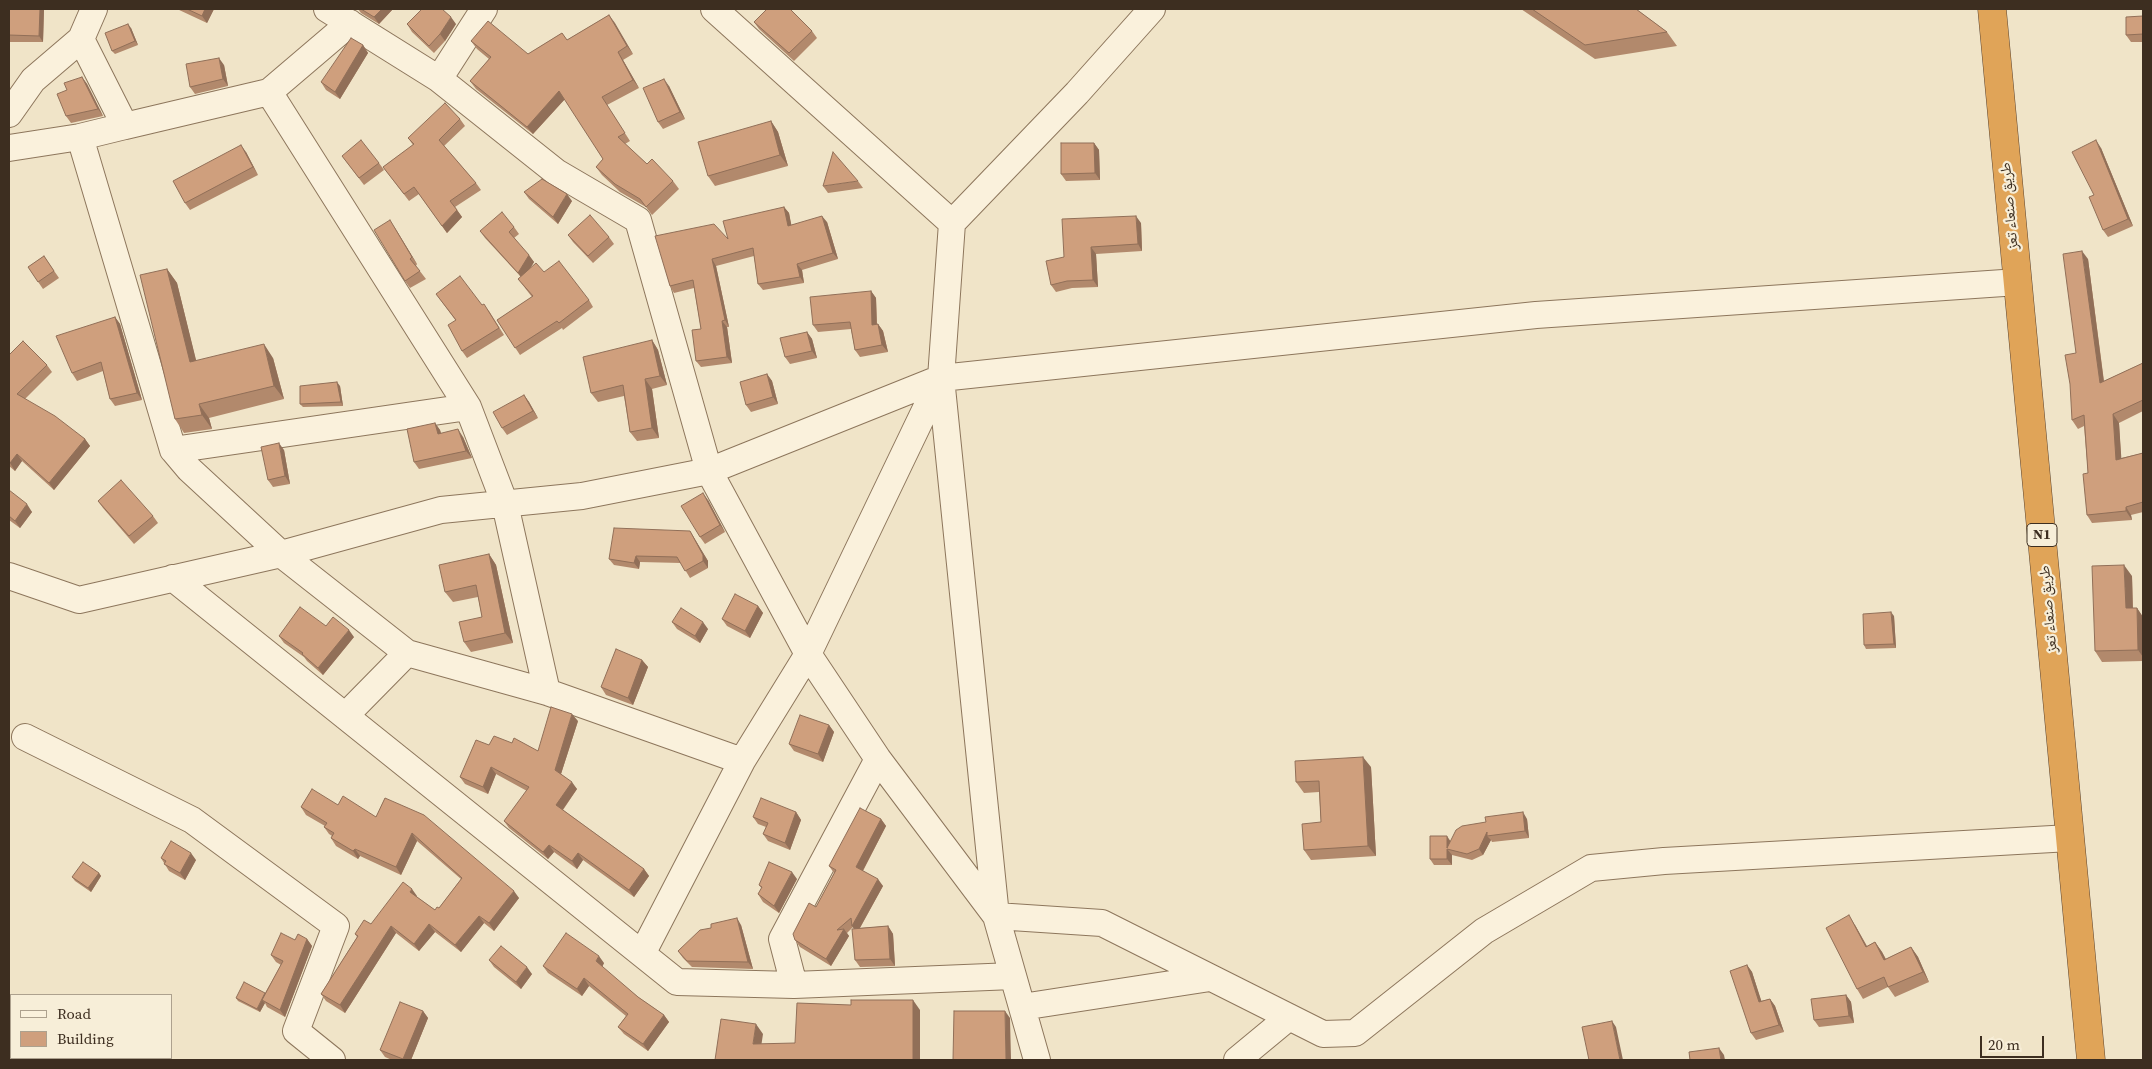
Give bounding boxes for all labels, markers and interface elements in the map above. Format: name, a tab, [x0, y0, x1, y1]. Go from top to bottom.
street label: طريق صنعاء تعز	[1997, 161, 2023, 251]
road number: N1	[2027, 524, 2057, 546]
street label: طريق صنعاء تعز	[2036, 564, 2062, 654]
legend	[10, 994, 172, 1059]
text: Road	[57, 1003, 91, 1024]
scale bar	[1982, 1026, 2046, 1058]
text: Building	[57, 1028, 114, 1049]
text: 20 m	[1988, 1034, 2020, 1055]

